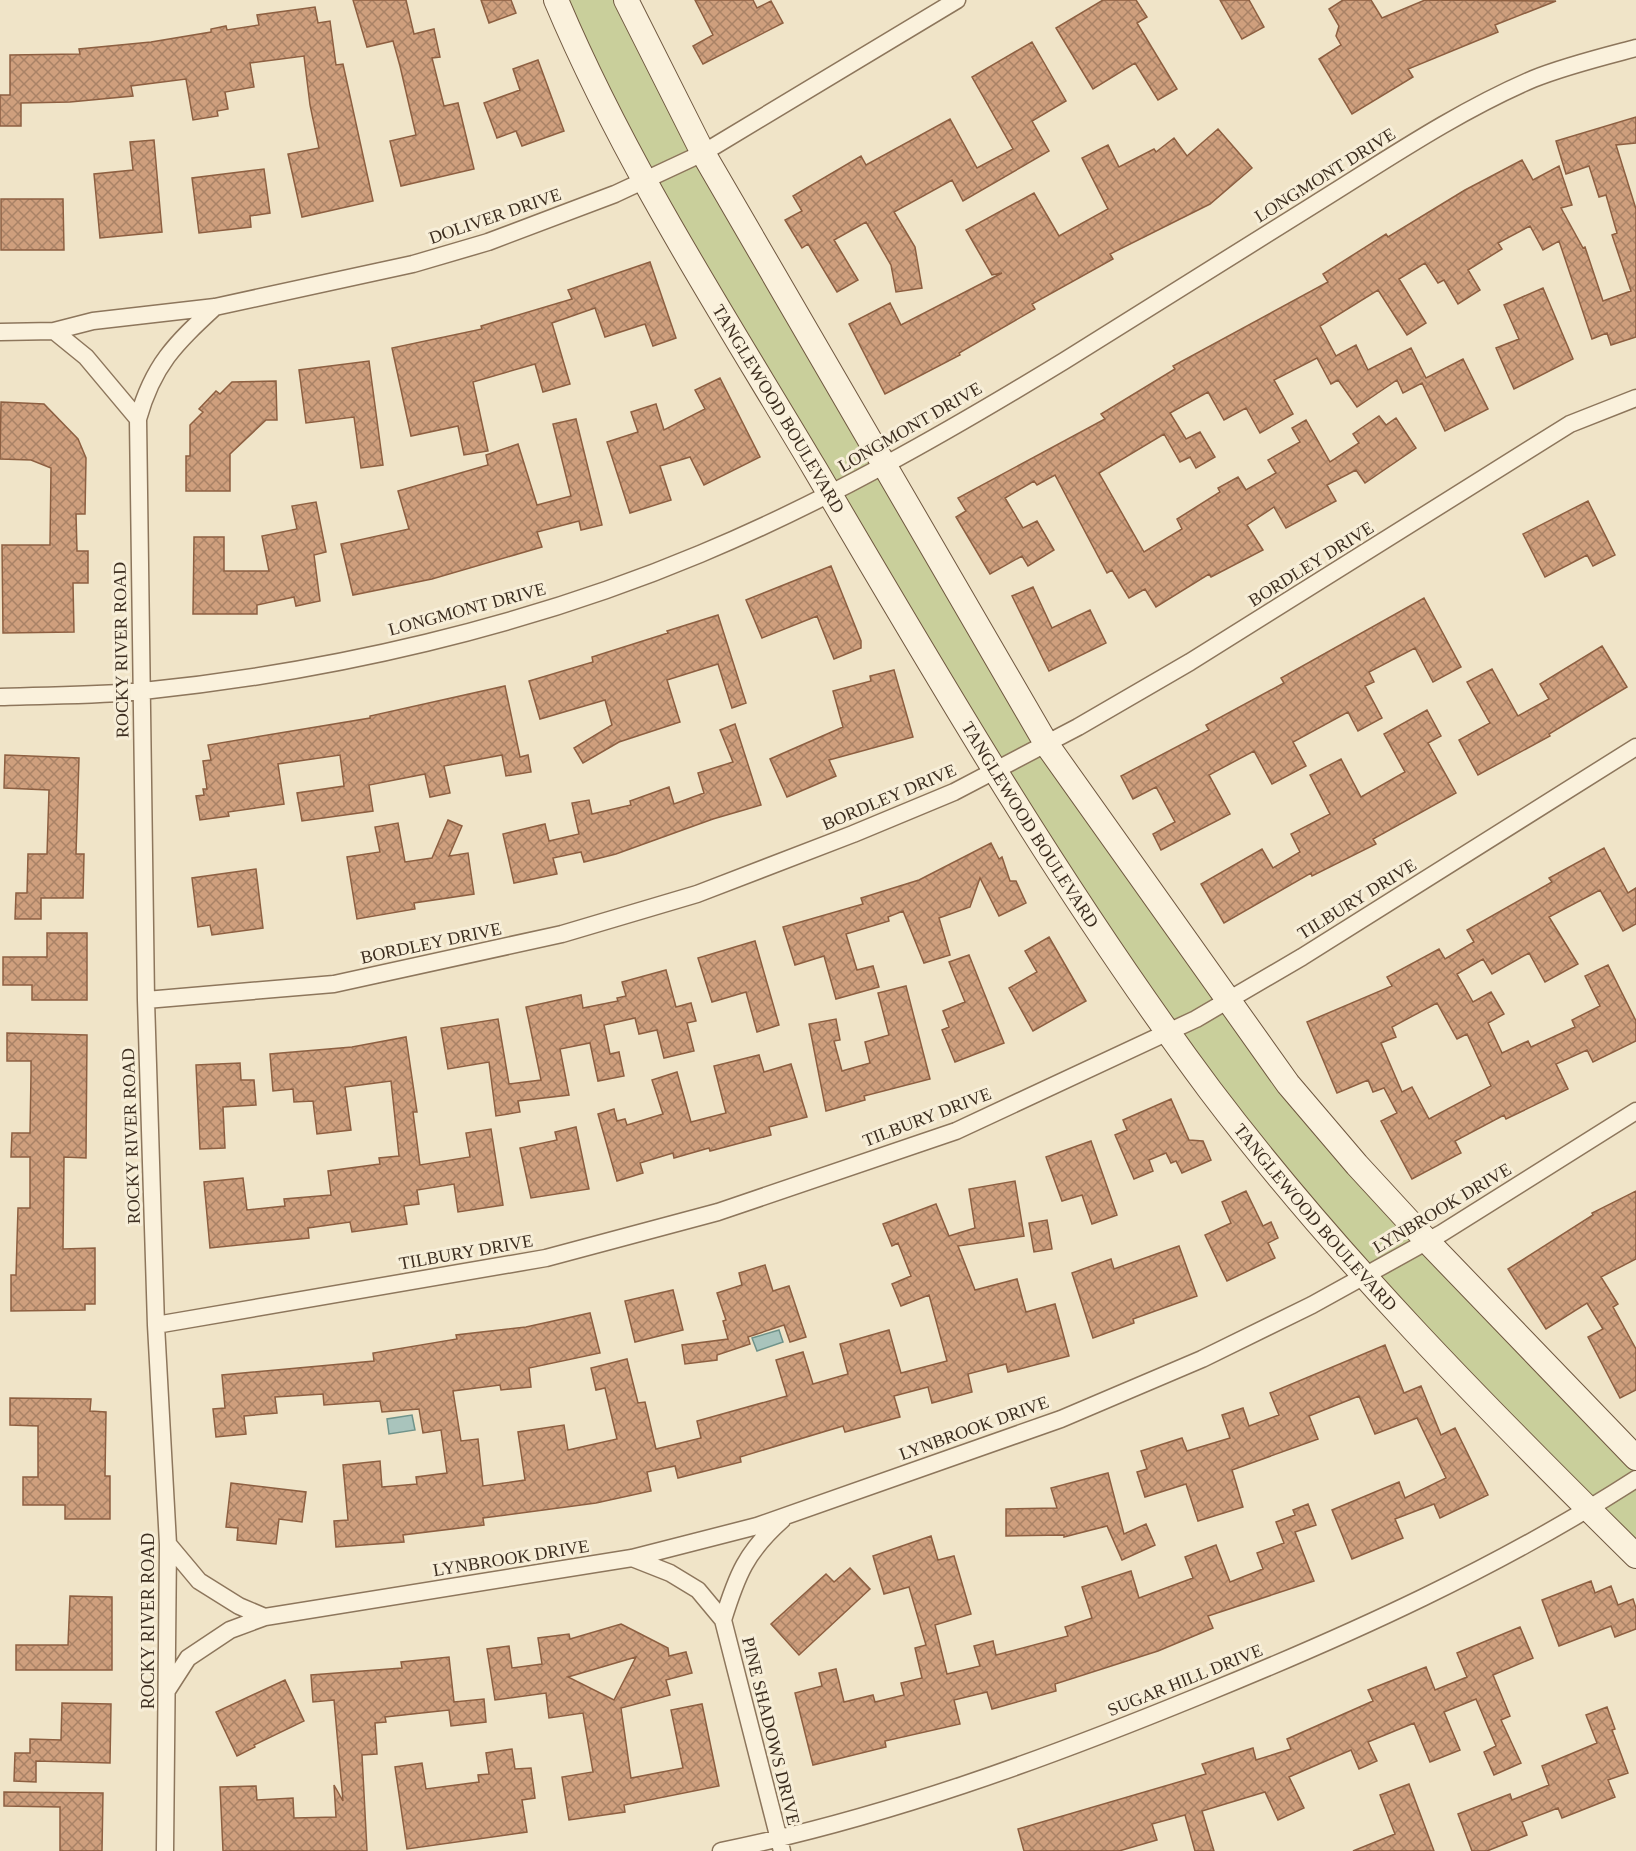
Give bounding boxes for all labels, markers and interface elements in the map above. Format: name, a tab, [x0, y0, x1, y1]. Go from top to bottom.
street label: LONGMONT DRIVE	[1251, 124, 1399, 226]
street label: DOLIVER DRIVE	[426, 184, 564, 248]
street label: TANGLEWOOD BOULEVARD	[708, 301, 849, 517]
street label: LONGMONT DRIVE	[835, 378, 985, 476]
street label: BORDLEY DRIVE	[1245, 517, 1377, 611]
street label: ROCKY RIVER ROAD	[109, 562, 133, 738]
street label: LONGMONT DRIVE	[386, 578, 548, 640]
street label: TANGLEWOOD BOULEVARD	[958, 718, 1103, 931]
street label: BORDLEY DRIVE	[819, 760, 959, 834]
street label: TILBURY DRIVE	[1294, 855, 1420, 943]
street label: BORDLEY DRIVE	[359, 918, 503, 968]
street label: ROCKY RIVER ROAD	[118, 1048, 144, 1224]
street label: TILBURY DRIVE	[860, 1083, 994, 1151]
street label: TANGLEWOOD BOULEVARD	[1230, 1120, 1401, 1315]
street label: LYNBROOK DRIVE	[1369, 1159, 1515, 1257]
street label: TILBURY DRIVE	[397, 1230, 535, 1274]
street label: LYNBROOK DRIVE	[896, 1392, 1052, 1464]
street label: ROCKY RIVER ROAD	[138, 1533, 158, 1709]
street label: LYNBROOK DRIVE	[432, 1536, 590, 1580]
street label: PINE SHADOWS DRIVE	[738, 1635, 804, 1827]
street label: SUGAR HILL DRIVE	[1105, 1640, 1265, 1720]

